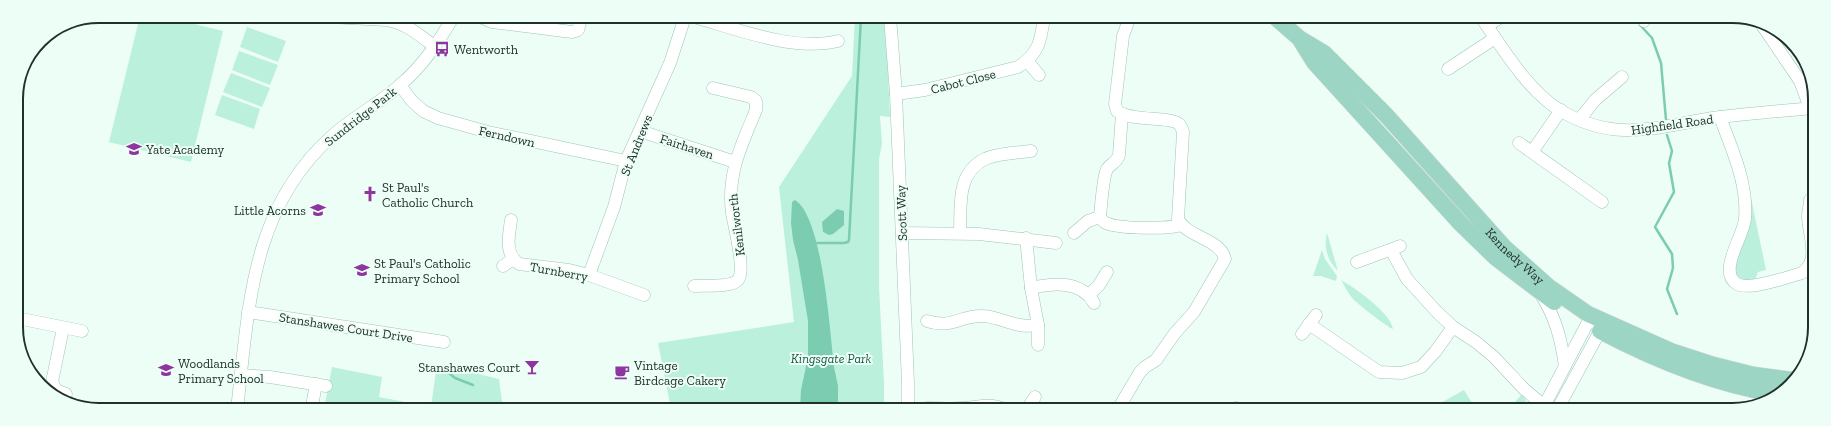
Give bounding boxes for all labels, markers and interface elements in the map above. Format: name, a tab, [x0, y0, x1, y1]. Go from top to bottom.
bus stop icon: Wentworth	[433, 40, 451, 58]
place label: Wentworth	[454, 42, 519, 57]
street label: Cabot Close	[929, 66, 997, 97]
street label: Sundridge Park	[321, 84, 399, 149]
street label: Highfield Road	[1630, 111, 1714, 138]
street label: St Andrews	[617, 112, 656, 178]
street label: Ferndown	[477, 123, 537, 150]
street label: Fairhaven	[658, 131, 716, 162]
school or university icon: Yate Academy	[125, 140, 143, 158]
place label: Yate Academy	[145, 142, 225, 157]
place label: St Paul's Catholic Church	[382, 180, 474, 210]
street label: Scott Way	[893, 184, 910, 241]
church icon: St Paul's Catholic Church	[361, 185, 379, 203]
street label: Kenilworth	[725, 192, 748, 257]
school or university icon: Little Acorns	[309, 201, 327, 219]
place label: Little Acorns	[234, 203, 306, 218]
street label: Kennedy Way	[1482, 225, 1548, 288]
place label: St Paul's Catholic Primary School	[374, 256, 471, 286]
street label: Turnberry	[529, 259, 590, 284]
school or university icon: St Paul's Catholic Primary School	[353, 261, 371, 279]
street label: Stanshawes Court Drive	[278, 310, 414, 345]
park label: Kingsgate Park	[791, 351, 871, 366]
place label: Woodlands Primary School	[178, 356, 264, 386]
bar icon: Stanshawes Court	[523, 358, 541, 376]
place label: Vintage Birdcage Cakery	[633, 358, 726, 388]
place label: Stanshawes Court	[418, 360, 520, 375]
school or university icon: Woodlands Primary School	[157, 361, 175, 379]
cafe icon: Vintage Birdcage Cakery	[613, 363, 631, 381]

